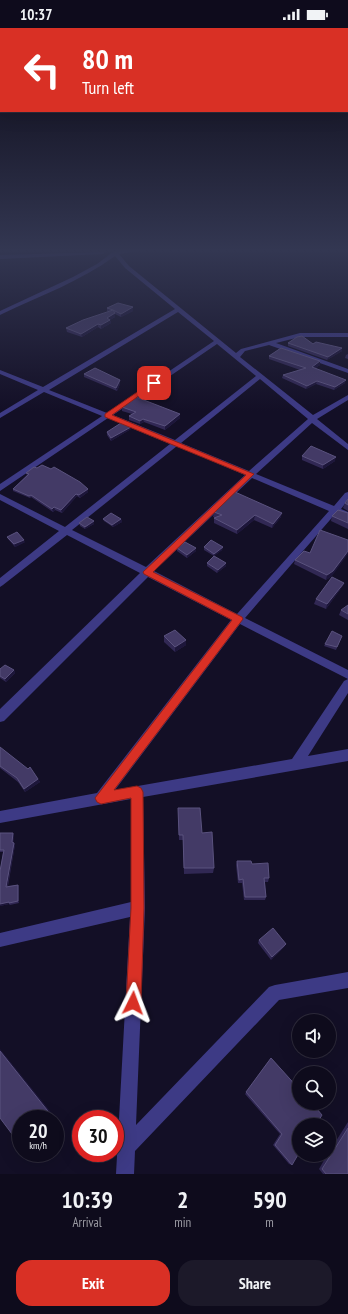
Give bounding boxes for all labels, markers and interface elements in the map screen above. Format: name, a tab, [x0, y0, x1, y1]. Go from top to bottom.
text: 10:37	[20, 5, 52, 24]
text: 80 m	[82, 40, 133, 77]
icon: left	[16, 44, 68, 96]
text: Turn left	[82, 76, 134, 99]
pin	[137, 366, 171, 400]
icon: arrive	[143, 372, 165, 394]
position arrow	[112, 982, 154, 1024]
map controls	[292, 1014, 336, 1162]
button: sound	[292, 1014, 336, 1058]
button: search	[292, 1066, 336, 1110]
speed limit sign: 30	[72, 1110, 124, 1162]
text: 20	[28, 1118, 48, 1144]
button: layers	[292, 1118, 336, 1162]
text: km/h	[29, 1139, 47, 1152]
text: 10:39	[61, 1184, 113, 1215]
text: 2	[177, 1184, 188, 1215]
text: 590	[252, 1184, 287, 1215]
text: Arrival	[72, 1214, 102, 1231]
text: min	[174, 1214, 191, 1231]
text: m	[265, 1214, 274, 1231]
button: Exit	[16, 1260, 170, 1306]
button: Share	[178, 1260, 332, 1306]

